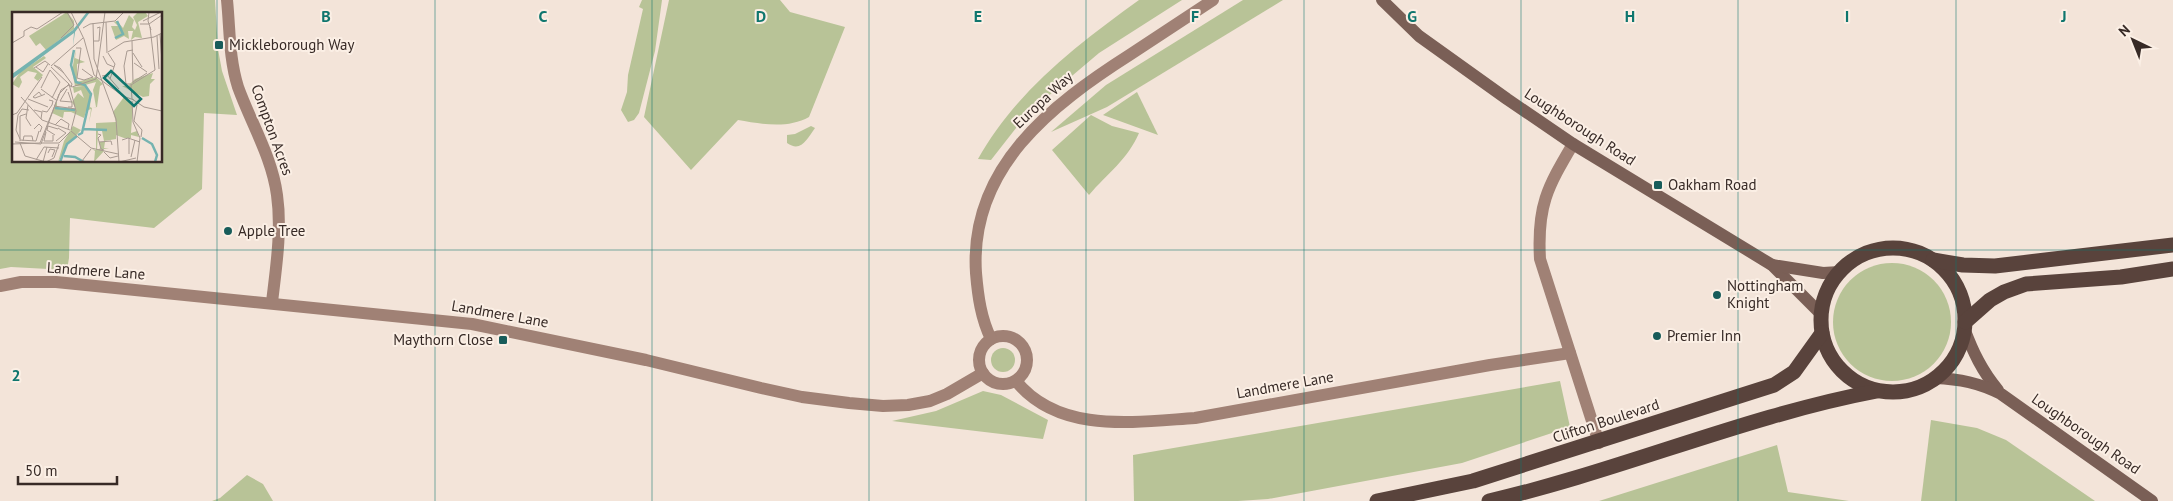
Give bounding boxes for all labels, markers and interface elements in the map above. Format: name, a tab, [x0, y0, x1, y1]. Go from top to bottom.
text: B	[321, 6, 331, 26]
text: C	[539, 6, 548, 26]
text: D	[756, 6, 766, 26]
text: E	[974, 6, 982, 26]
text: F	[1191, 6, 1199, 26]
text: G	[1407, 6, 1417, 26]
text: H	[1625, 6, 1635, 26]
text: I	[1845, 6, 1849, 26]
text: J	[2060, 6, 2067, 26]
inset map	[12, 12, 162, 162]
north arrow	[2108, 15, 2158, 65]
text: N	[2115, 21, 2134, 40]
place label: Mickleborough Way	[229, 35, 354, 54]
marker: Mickleborough Way	[213, 39, 225, 51]
street label: Europa Way	[1009, 67, 1076, 132]
street label: Compton Acres	[247, 82, 298, 178]
street label: Loughborough Road	[1521, 84, 1639, 170]
place label: Oakham Road	[1668, 175, 1756, 194]
marker: Oakham Road	[1652, 179, 1664, 191]
place label: Apple Tree	[238, 221, 305, 240]
marker: Apple Tree	[222, 225, 234, 237]
street label: Landmere Lane	[46, 258, 146, 283]
place label: Nottingham Knight	[1727, 276, 1803, 312]
marker: Nottingham Knight	[1711, 289, 1723, 301]
street label: Landmere Lane	[450, 296, 550, 331]
place label: Premier Inn	[1667, 326, 1741, 345]
place label: Maythorn Close	[393, 330, 493, 349]
marker: Premier Inn	[1651, 330, 1663, 342]
marker: Maythorn Close	[497, 334, 509, 346]
text: 2	[11, 365, 21, 385]
street label: Landmere Lane	[1235, 367, 1335, 402]
street label: Loughborough Road	[2028, 389, 2144, 478]
street label: Clifton Boulevard	[1550, 394, 1662, 447]
scale bar	[18, 454, 116, 486]
text: 50 m	[25, 461, 58, 480]

